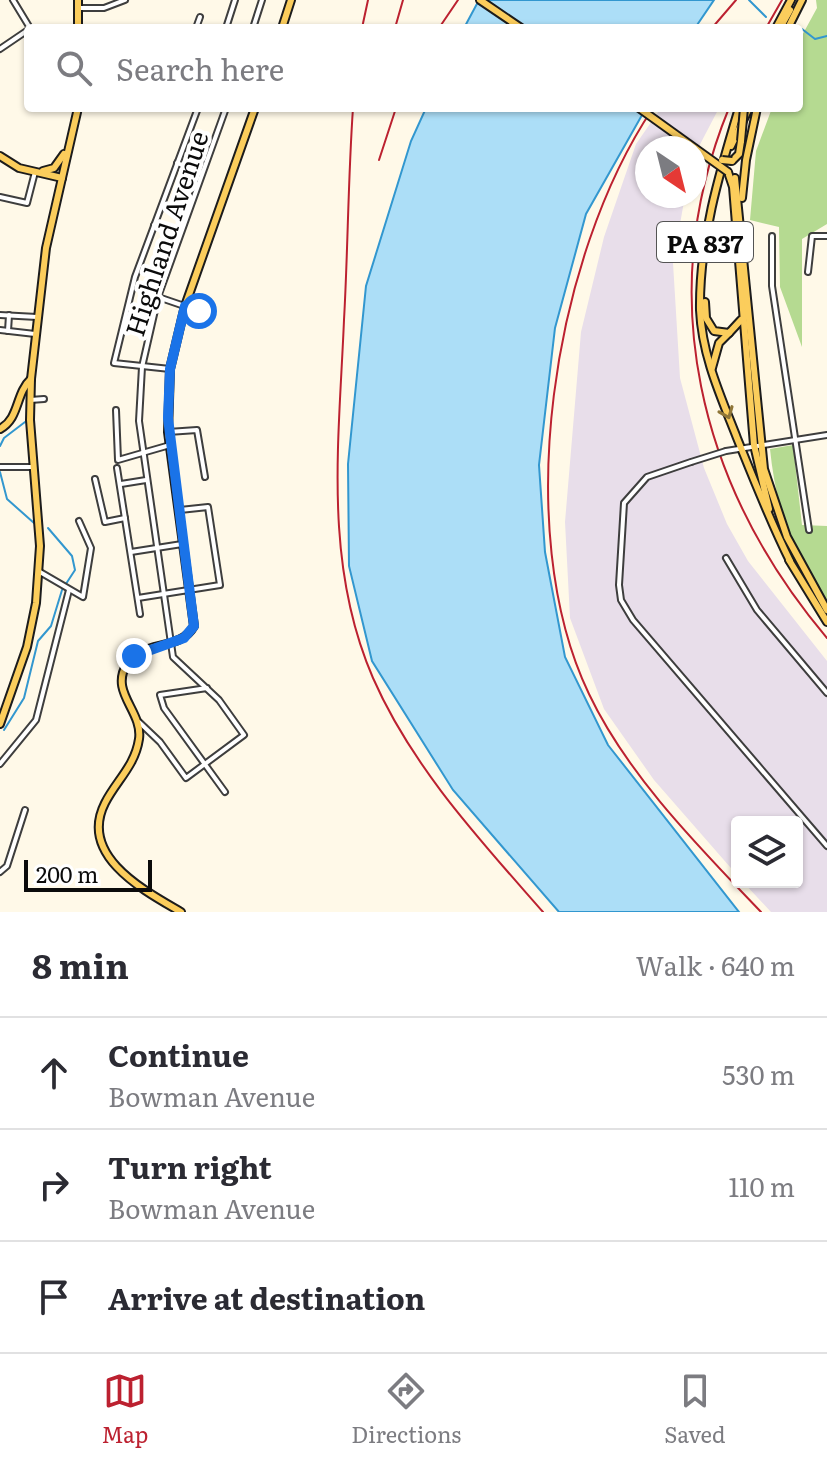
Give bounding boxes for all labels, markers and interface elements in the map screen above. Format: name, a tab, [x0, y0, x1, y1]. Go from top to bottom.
search box	[24, 24, 803, 112]
icon: search	[52, 46, 96, 90]
text: Search here	[116, 46, 284, 90]
street label: Highland Avenue	[113, 125, 217, 341]
north arrow	[635, 136, 707, 208]
road number: PA 837	[657, 222, 753, 262]
route start	[181, 293, 217, 329]
one-way arrow	[717, 405, 734, 419]
route end	[116, 638, 152, 674]
map controls	[731, 816, 803, 888]
button: layers	[731, 816, 803, 888]
scale bar	[24, 856, 152, 892]
text: 200 m	[36, 857, 98, 890]
text: 8 min	[32, 939, 129, 989]
text: Walk · 640 m	[636, 945, 795, 984]
text: Continue	[108, 1032, 249, 1076]
icon: ahead	[32, 1051, 76, 1095]
text: 530 m	[722, 1054, 795, 1093]
text: Bowman Avenue	[108, 1076, 315, 1115]
text: Turn right	[108, 1144, 272, 1188]
icon: right	[32, 1163, 76, 1207]
text: 110 m	[728, 1166, 795, 1205]
text: Bowman Avenue	[108, 1188, 315, 1227]
icon: arrive	[32, 1275, 76, 1319]
text: Arrive at destination	[108, 1275, 425, 1319]
tab: Map	[101, 1369, 148, 1450]
tab: Directions	[351, 1369, 461, 1450]
tab: Saved	[664, 1369, 726, 1450]

